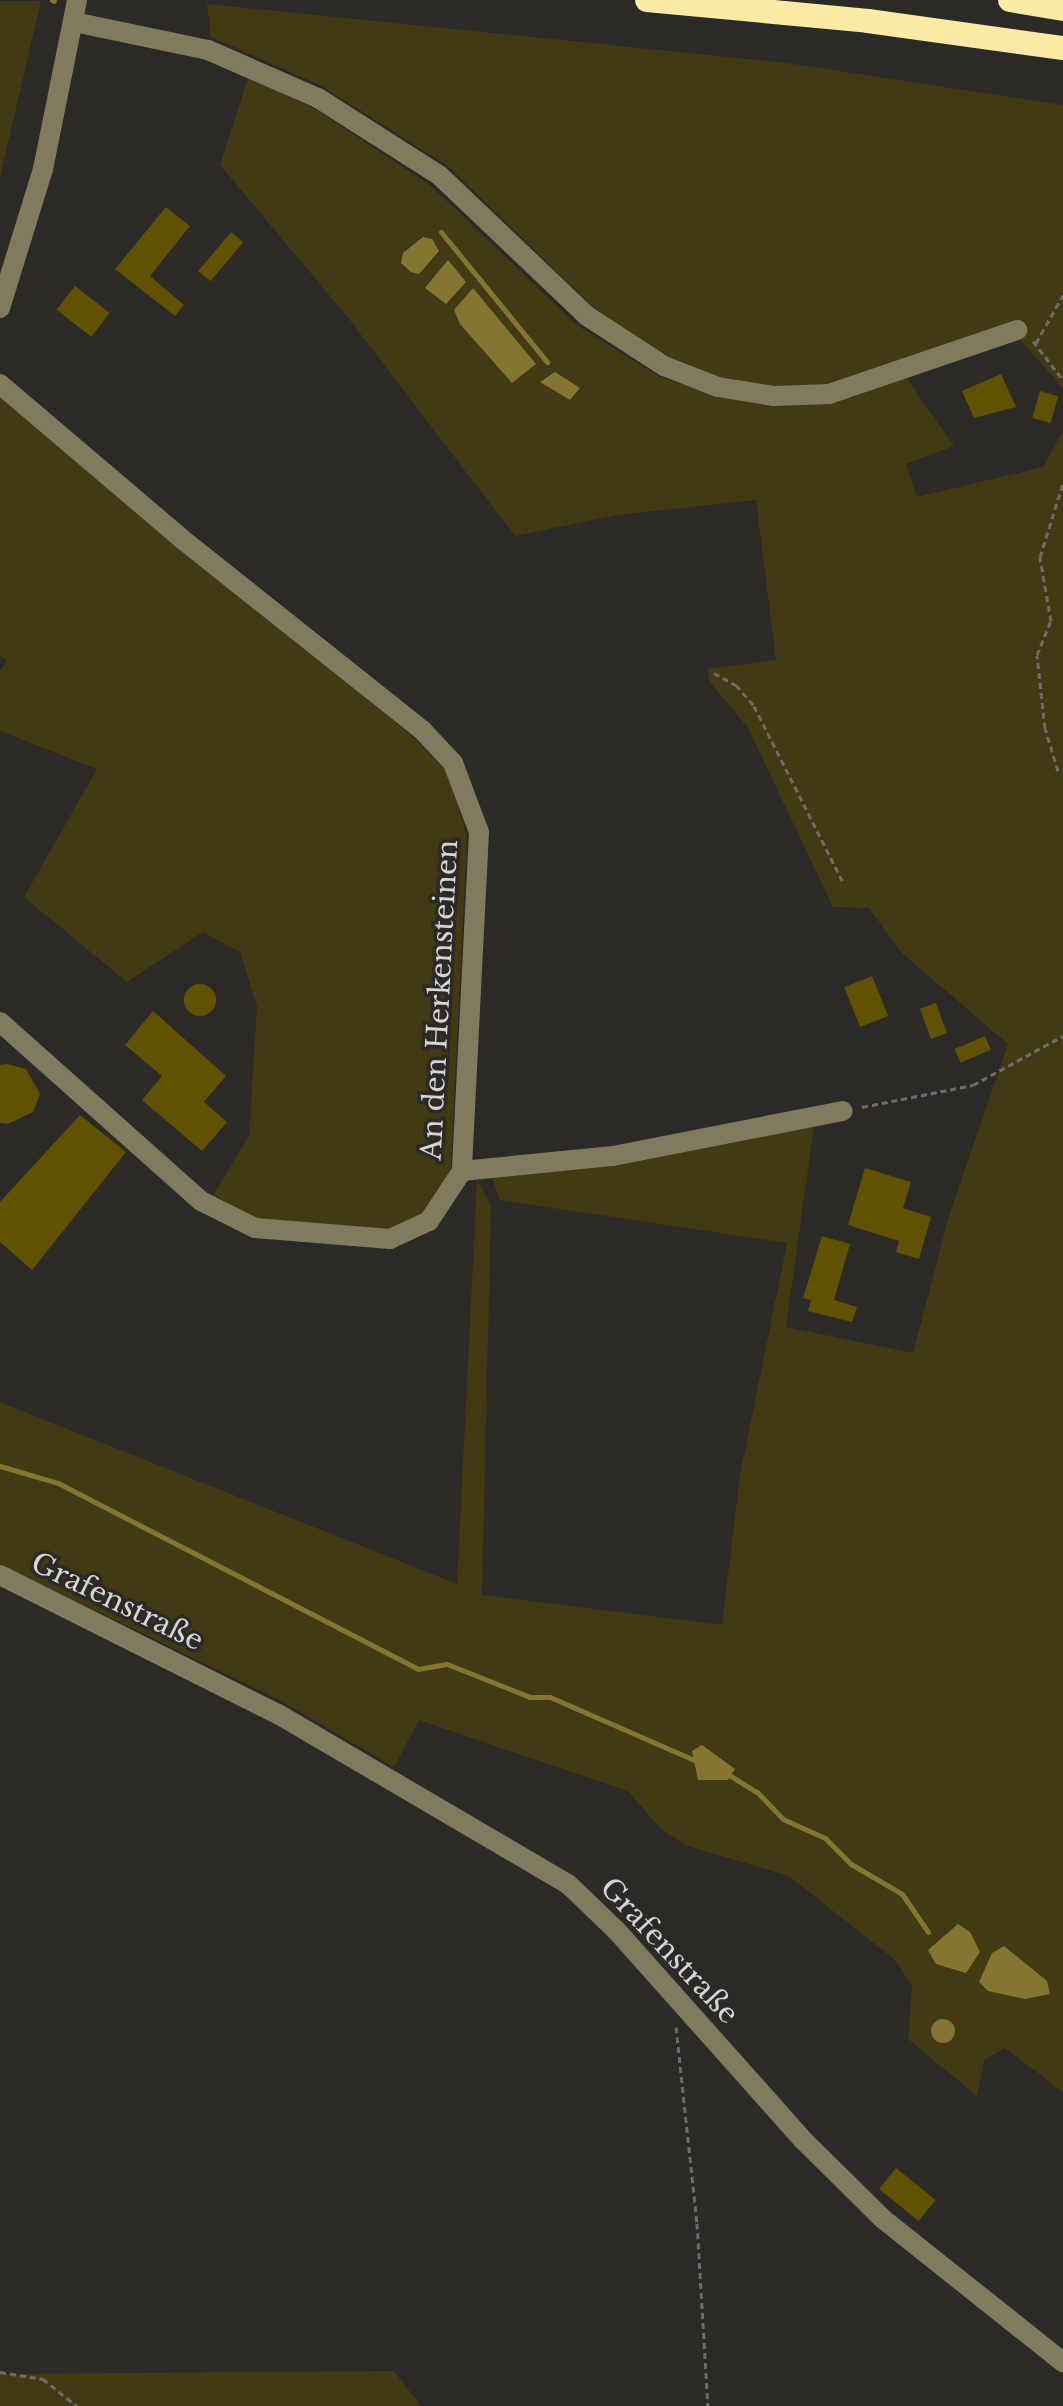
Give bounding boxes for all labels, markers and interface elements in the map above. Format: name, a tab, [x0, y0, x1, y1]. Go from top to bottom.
street label: An den Herkensteinen	[415, 839, 465, 1161]
street label: Grafenstraße	[26, 1546, 208, 1658]
street label: Grafenstraße	[593, 1871, 745, 2031]

